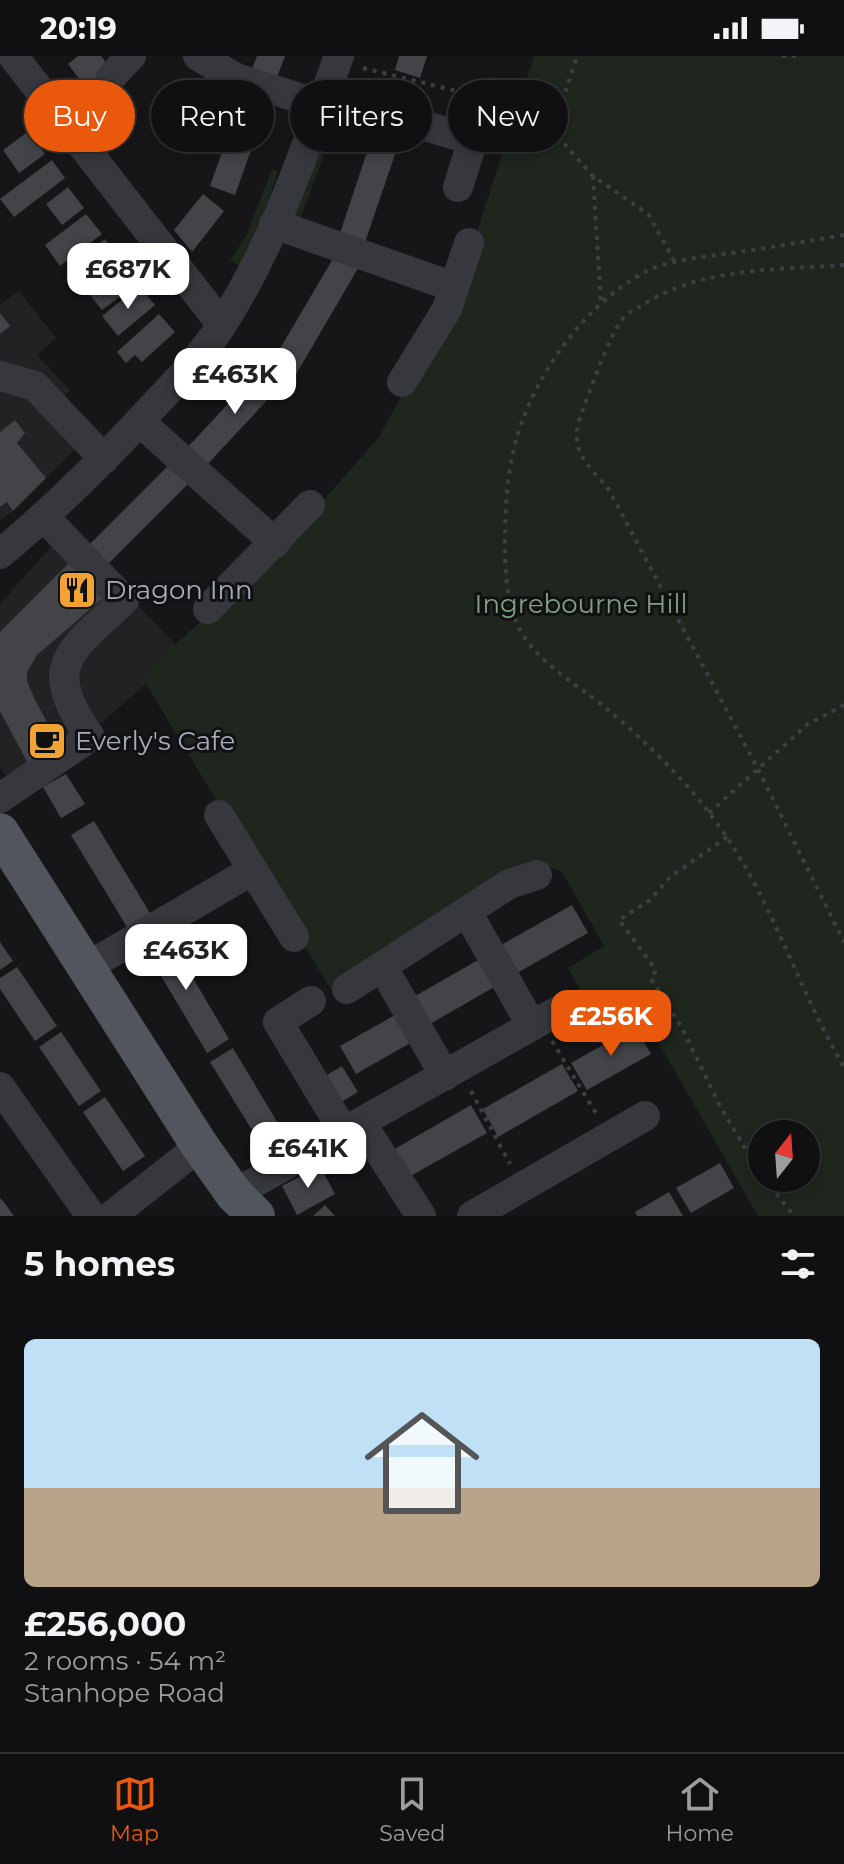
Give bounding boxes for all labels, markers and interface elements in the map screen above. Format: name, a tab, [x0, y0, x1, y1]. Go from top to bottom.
text: 20:19	[40, 10, 117, 47]
chip: Buy	[24, 80, 135, 152]
chip: Rent	[151, 80, 274, 152]
chip: Filters	[290, 80, 432, 152]
chip: New	[448, 80, 568, 152]
pin: £687K	[72, 243, 184, 311]
text: £687K	[85, 253, 171, 285]
pin: £463K	[179, 348, 291, 416]
text: £463K	[192, 358, 278, 390]
restaurant icon: Dragon Inn	[56, 569, 98, 611]
place label: Dragon Inn	[105, 574, 253, 606]
park label: Ingrebourne Hill	[475, 588, 687, 620]
cafe icon: Everly's Cafe	[26, 720, 68, 762]
place label: Everly's Cafe	[75, 725, 235, 757]
pin: £463K	[130, 924, 242, 992]
text: £463K	[143, 934, 229, 966]
pin: £256K	[555, 990, 667, 1058]
text: £256K	[569, 1000, 653, 1032]
north arrow	[748, 1120, 820, 1192]
map controls	[748, 1120, 820, 1192]
pin: £641K	[252, 1122, 364, 1190]
text: £641K	[268, 1132, 348, 1164]
icon: filters	[776, 1242, 820, 1286]
text: 5 homes	[24, 1243, 175, 1285]
icon: home	[350, 1391, 494, 1535]
text: £256,000	[24, 1603, 186, 1645]
text: 2 rooms · 54 m²	[24, 1645, 226, 1677]
text: Stanhope Road	[24, 1677, 225, 1709]
tab: Map	[110, 1772, 159, 1847]
tab: Saved	[379, 1772, 445, 1847]
tab: Home	[666, 1772, 734, 1847]

